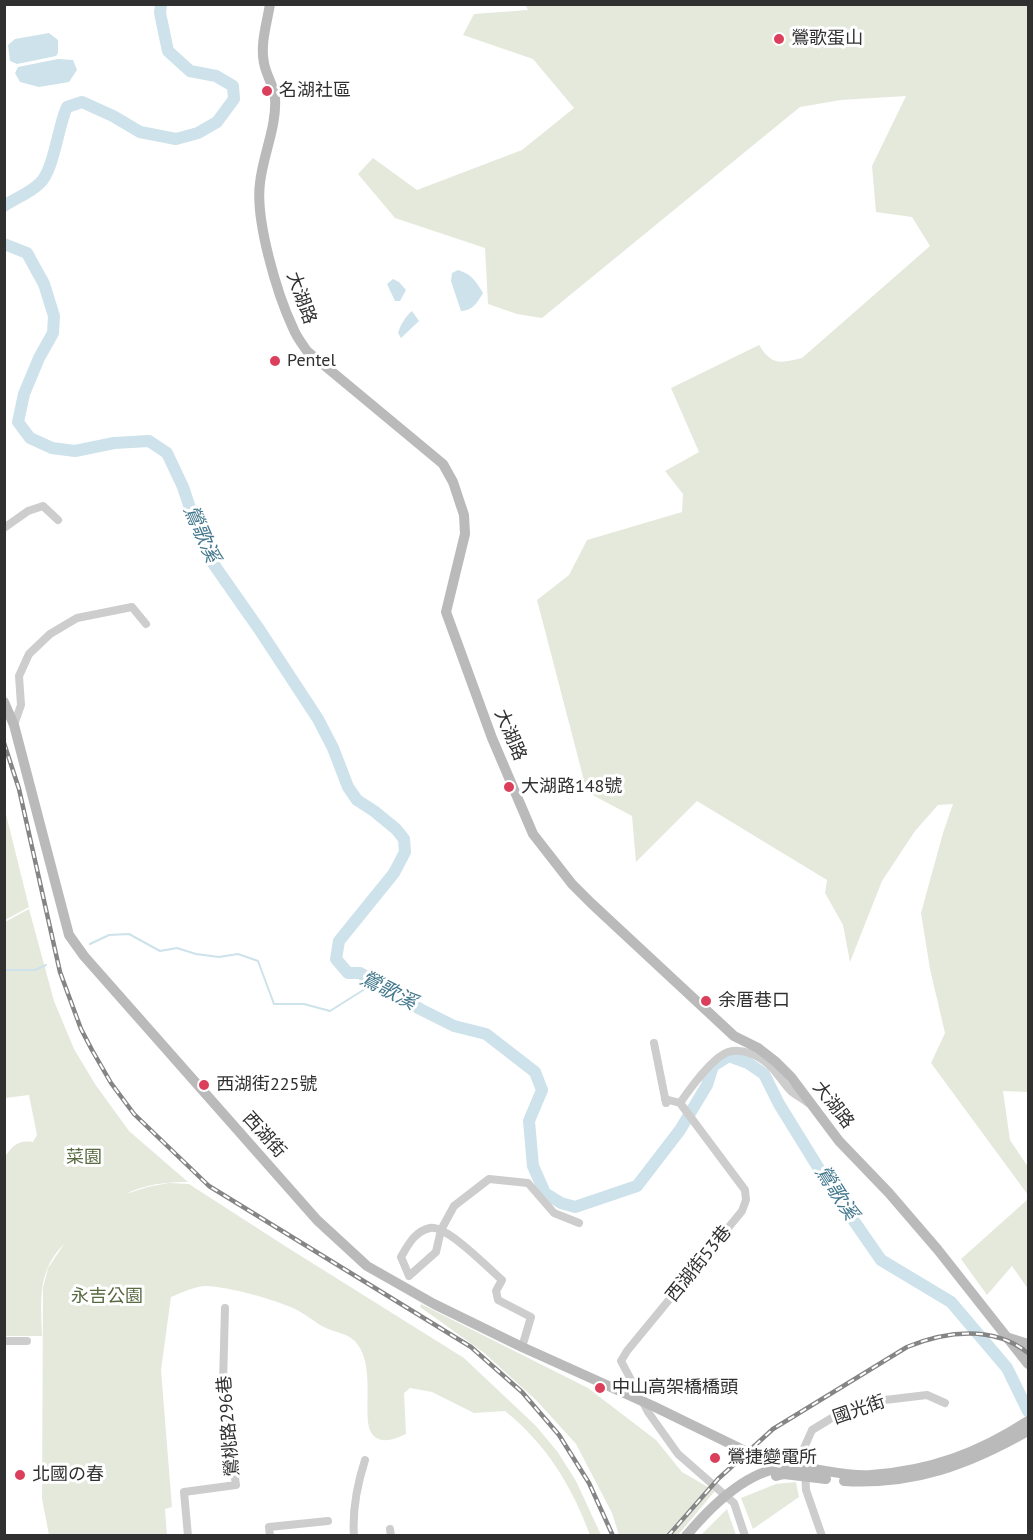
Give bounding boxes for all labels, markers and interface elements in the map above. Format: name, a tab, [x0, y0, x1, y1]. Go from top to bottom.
place label: 鶯歌蛋山	[791, 28, 863, 50]
marker: 鶯歌蛋山	[772, 32, 786, 46]
place label: 名湖社區	[279, 80, 351, 102]
marker: 名湖社區	[260, 84, 274, 98]
street label: 大湖路	[282, 269, 320, 327]
place label: Pentel	[287, 350, 336, 372]
marker: Pentel	[268, 354, 282, 368]
water label: 鶯歌溪	[178, 502, 224, 566]
street label: 大湖路	[490, 706, 530, 764]
place label: 大湖路148號	[521, 776, 622, 798]
marker: 大湖路148號	[502, 780, 516, 794]
water label: 鶯歌溪	[356, 967, 420, 1015]
place label: 余厝巷口	[718, 990, 790, 1012]
marker: 余厝巷口	[699, 994, 713, 1008]
place label: 西湖街225號	[216, 1074, 317, 1096]
street label: 大湖路	[808, 1077, 858, 1133]
marker: 西湖街225號	[197, 1078, 211, 1092]
street label: 西湖街	[238, 1108, 290, 1162]
park label: 菜園	[66, 1147, 102, 1169]
water label: 鶯歌溪	[810, 1161, 862, 1225]
street label: 西湖街53巷	[662, 1222, 736, 1306]
park label: 永吉公園	[71, 1286, 143, 1308]
street label: 鶯桃路296巷	[214, 1375, 244, 1477]
place label: 中山高架橋橋頭	[612, 1377, 738, 1399]
marker: 中山高架橋橋頭	[593, 1381, 607, 1395]
street label: 國光街	[830, 1391, 888, 1429]
place label: 鶯捷變電所	[727, 1447, 817, 1469]
marker: 鶯捷變電所	[708, 1451, 722, 1465]
place label: 北國の春	[32, 1464, 104, 1486]
marker: 北國の春	[13, 1468, 27, 1482]

